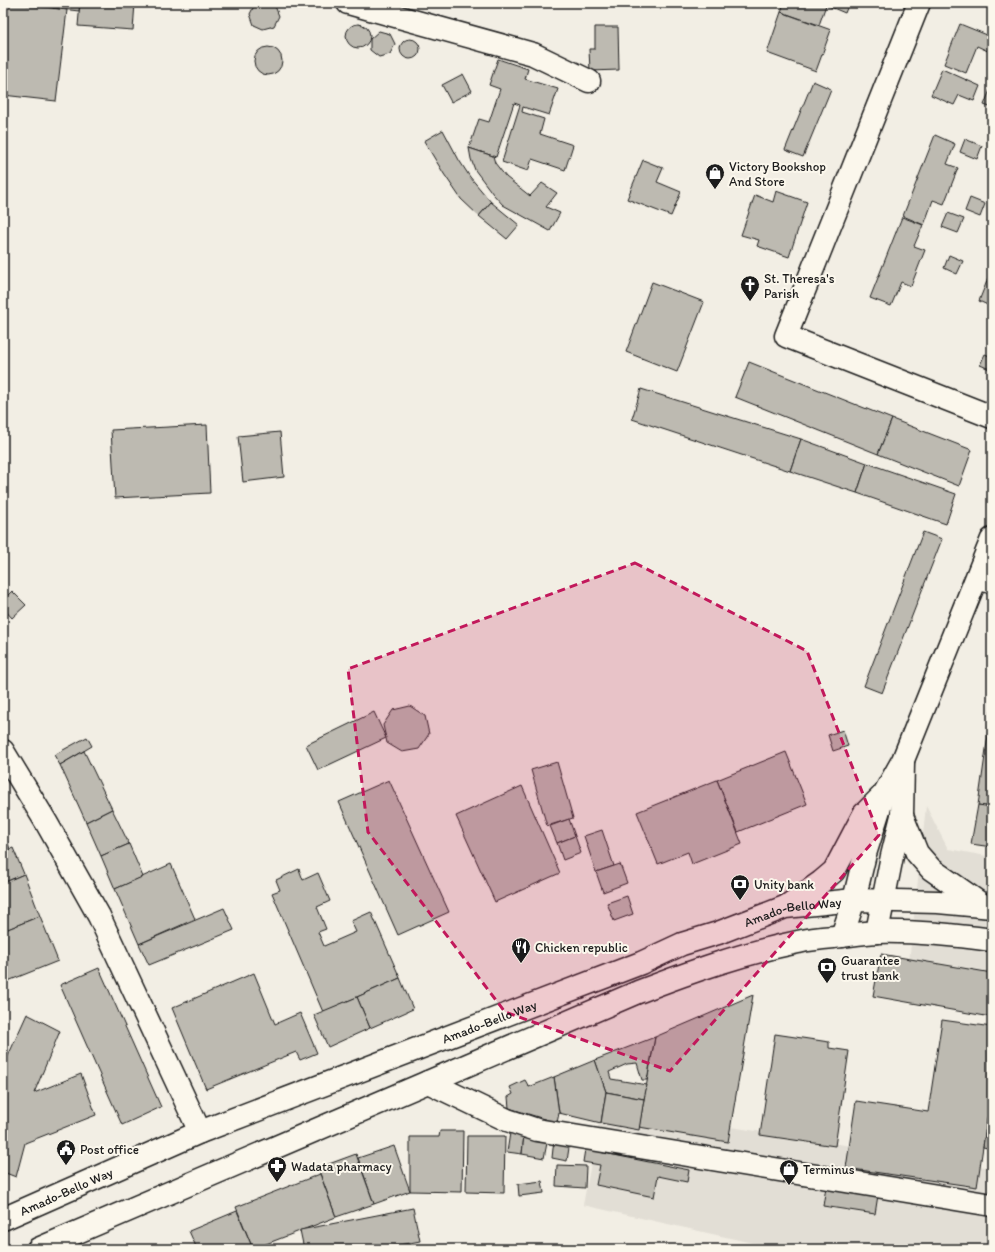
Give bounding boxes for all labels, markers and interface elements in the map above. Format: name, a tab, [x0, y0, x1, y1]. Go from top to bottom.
place label: Victory Bookshop And Store	[729, 159, 826, 189]
shop icon: Victory Bookshop And Store	[704, 162, 726, 190]
place label: St. Theresa's Parish	[764, 271, 835, 301]
church icon: St. Theresa's Parish	[739, 274, 761, 302]
bank icon: Unity bank	[729, 873, 751, 901]
place label: Unity bank	[754, 877, 814, 892]
street label: Amado-Bello Way	[742, 894, 842, 930]
restaurant icon: Chicken republic	[510, 936, 532, 964]
place label: Chicken republic	[535, 940, 628, 955]
place label: Guarantee trust bank	[841, 953, 900, 983]
bank icon: Guarantee trust bank	[816, 956, 838, 984]
street label: Amado-Bello Way	[440, 997, 539, 1047]
public building icon: Post office	[55, 1138, 77, 1166]
place label: Post office	[80, 1142, 139, 1157]
pharmacy icon: Wadata pharmacy	[266, 1155, 288, 1183]
shop icon: Terminus	[778, 1158, 800, 1186]
place label: Wadata pharmacy	[291, 1159, 392, 1174]
place label: Terminus	[803, 1162, 855, 1177]
street label: Amado-Bello Way	[17, 1164, 115, 1219]

